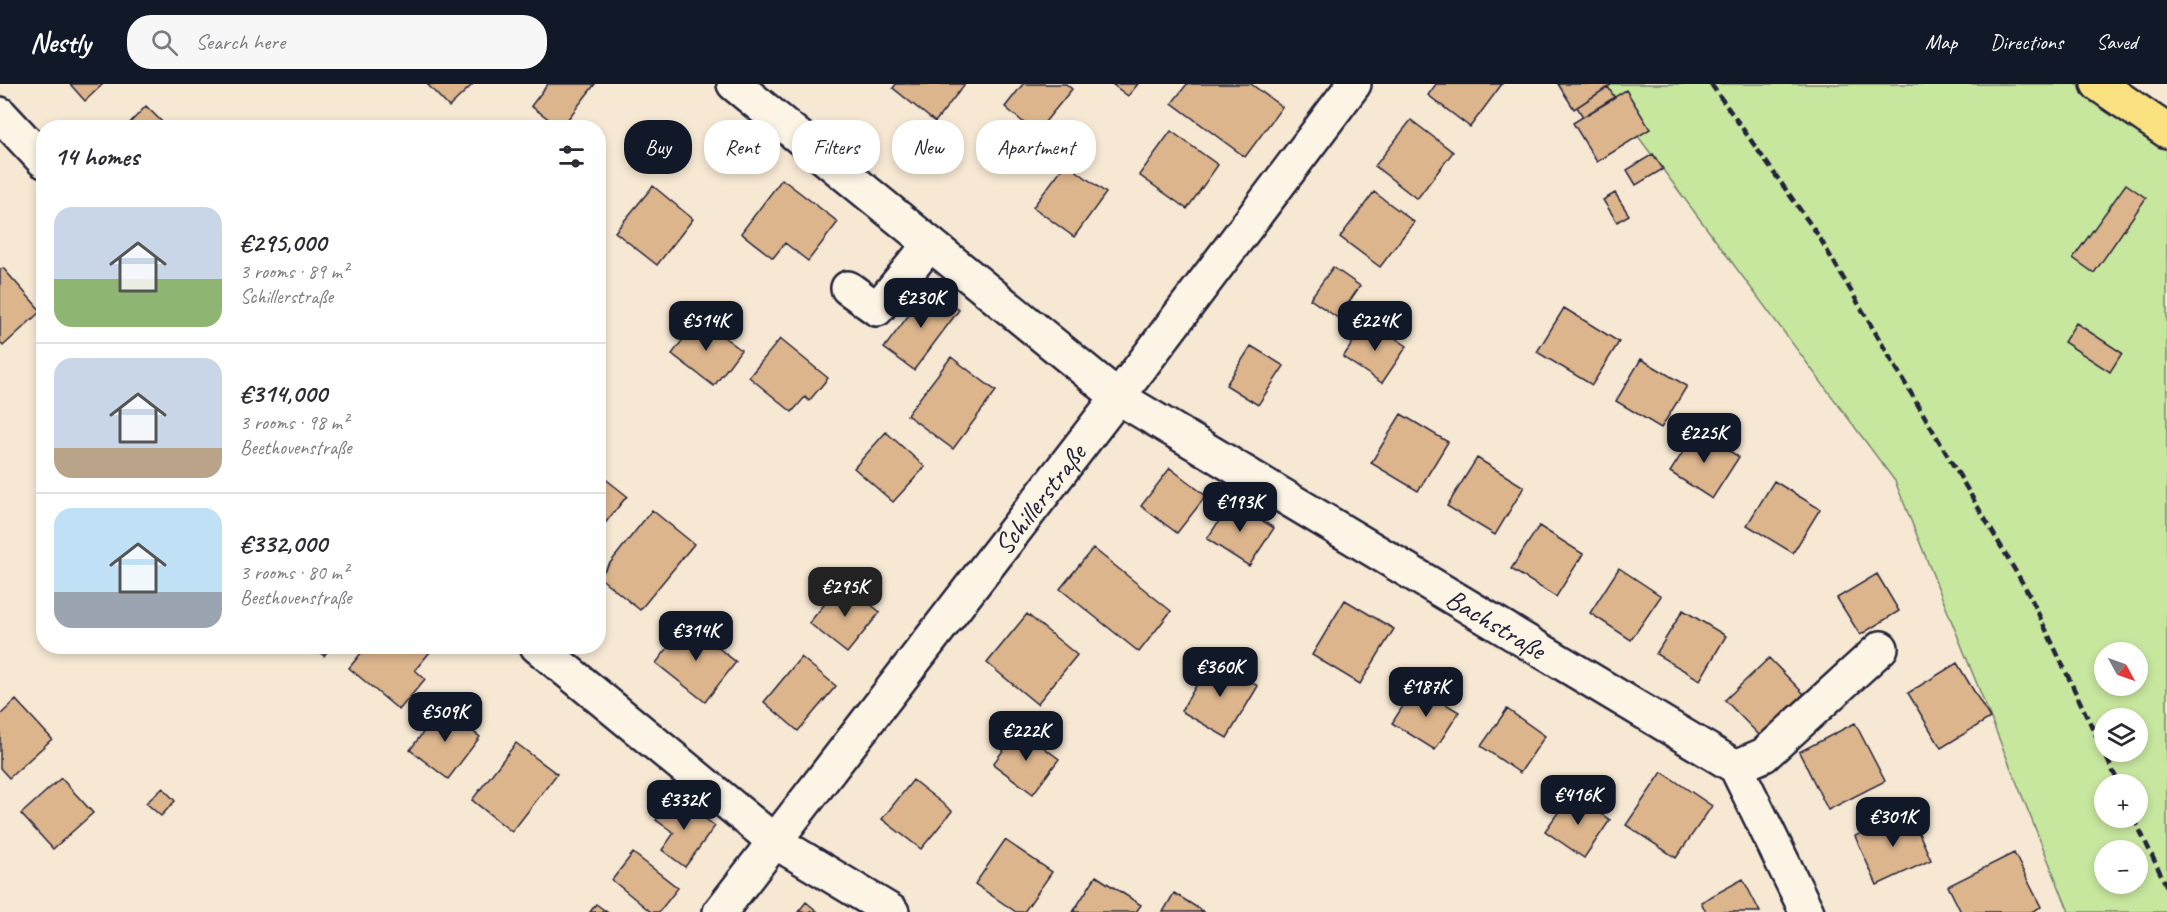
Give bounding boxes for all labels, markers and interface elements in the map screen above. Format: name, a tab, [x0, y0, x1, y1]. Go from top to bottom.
search box	[127, 15, 547, 69]
text: Nestly	[30, 25, 91, 60]
icon: search	[148, 26, 181, 59]
text: Search here	[196, 28, 285, 56]
text: Map	[1925, 29, 1957, 55]
text: Directions	[1990, 29, 2063, 55]
text: Saved	[2096, 29, 2137, 55]
chip: Buy	[624, 120, 692, 174]
chip: Rent	[704, 120, 780, 174]
chip: Filters	[792, 120, 880, 174]
chip: New	[892, 120, 964, 174]
chip: Apartment	[976, 120, 1096, 174]
text: 14 homes	[54, 140, 139, 173]
icon: filters	[555, 140, 588, 173]
text: €295,000	[240, 226, 326, 259]
icon: home	[102, 231, 174, 303]
text: 3 rooms · 89 m²	[240, 259, 348, 284]
pin: €230K	[879, 278, 963, 329]
text: Schillerstraße	[240, 284, 333, 309]
text: €230K	[898, 285, 944, 310]
pin: €514K	[664, 301, 748, 352]
pin: €224K	[1333, 301, 1417, 352]
text: €514K	[683, 308, 729, 333]
text: €224K	[1352, 308, 1398, 333]
text: €314,000	[240, 377, 327, 410]
icon: home	[102, 382, 174, 454]
text: 3 rooms · 98 m²	[240, 410, 348, 435]
pin: €225K	[1662, 413, 1746, 464]
text: €225K	[1681, 420, 1727, 445]
text: Beethovenstraße	[240, 435, 351, 460]
street label: Schillerstraße	[986, 436, 1094, 562]
pin: €193K	[1198, 482, 1282, 533]
text: €193K	[1217, 489, 1263, 514]
text: €332,000	[240, 527, 327, 560]
icon: home	[102, 532, 174, 604]
text: 3 rooms · 80 m²	[240, 560, 348, 585]
pin: €295K	[803, 567, 887, 618]
text: €295K	[822, 574, 868, 599]
street label: Bachstraße	[1440, 581, 1554, 668]
text: Beethovenstraße	[240, 585, 351, 610]
pin: €314K	[654, 611, 738, 662]
text: €314K	[673, 618, 719, 643]
north arrow	[2094, 642, 2148, 696]
map controls	[2094, 642, 2148, 894]
pin: €360K	[1178, 647, 1262, 698]
text: €360K	[1197, 654, 1243, 679]
pin: €187K	[1384, 667, 1468, 718]
text: €187K	[1403, 674, 1449, 699]
pin: €509K	[403, 692, 487, 743]
text: €509K	[422, 699, 468, 724]
button: layers	[2094, 708, 2148, 762]
pin: €222K	[984, 711, 1068, 762]
text: €222K	[1003, 718, 1049, 743]
button: +	[2094, 774, 2148, 828]
pin: €416K	[1536, 775, 1620, 826]
pin: €332K	[642, 780, 726, 831]
text: €416K	[1555, 782, 1601, 807]
text: €332K	[661, 787, 707, 812]
pin: €301K	[1851, 797, 1935, 848]
text: €301K	[1870, 804, 1916, 829]
button: −	[2094, 840, 2148, 894]

